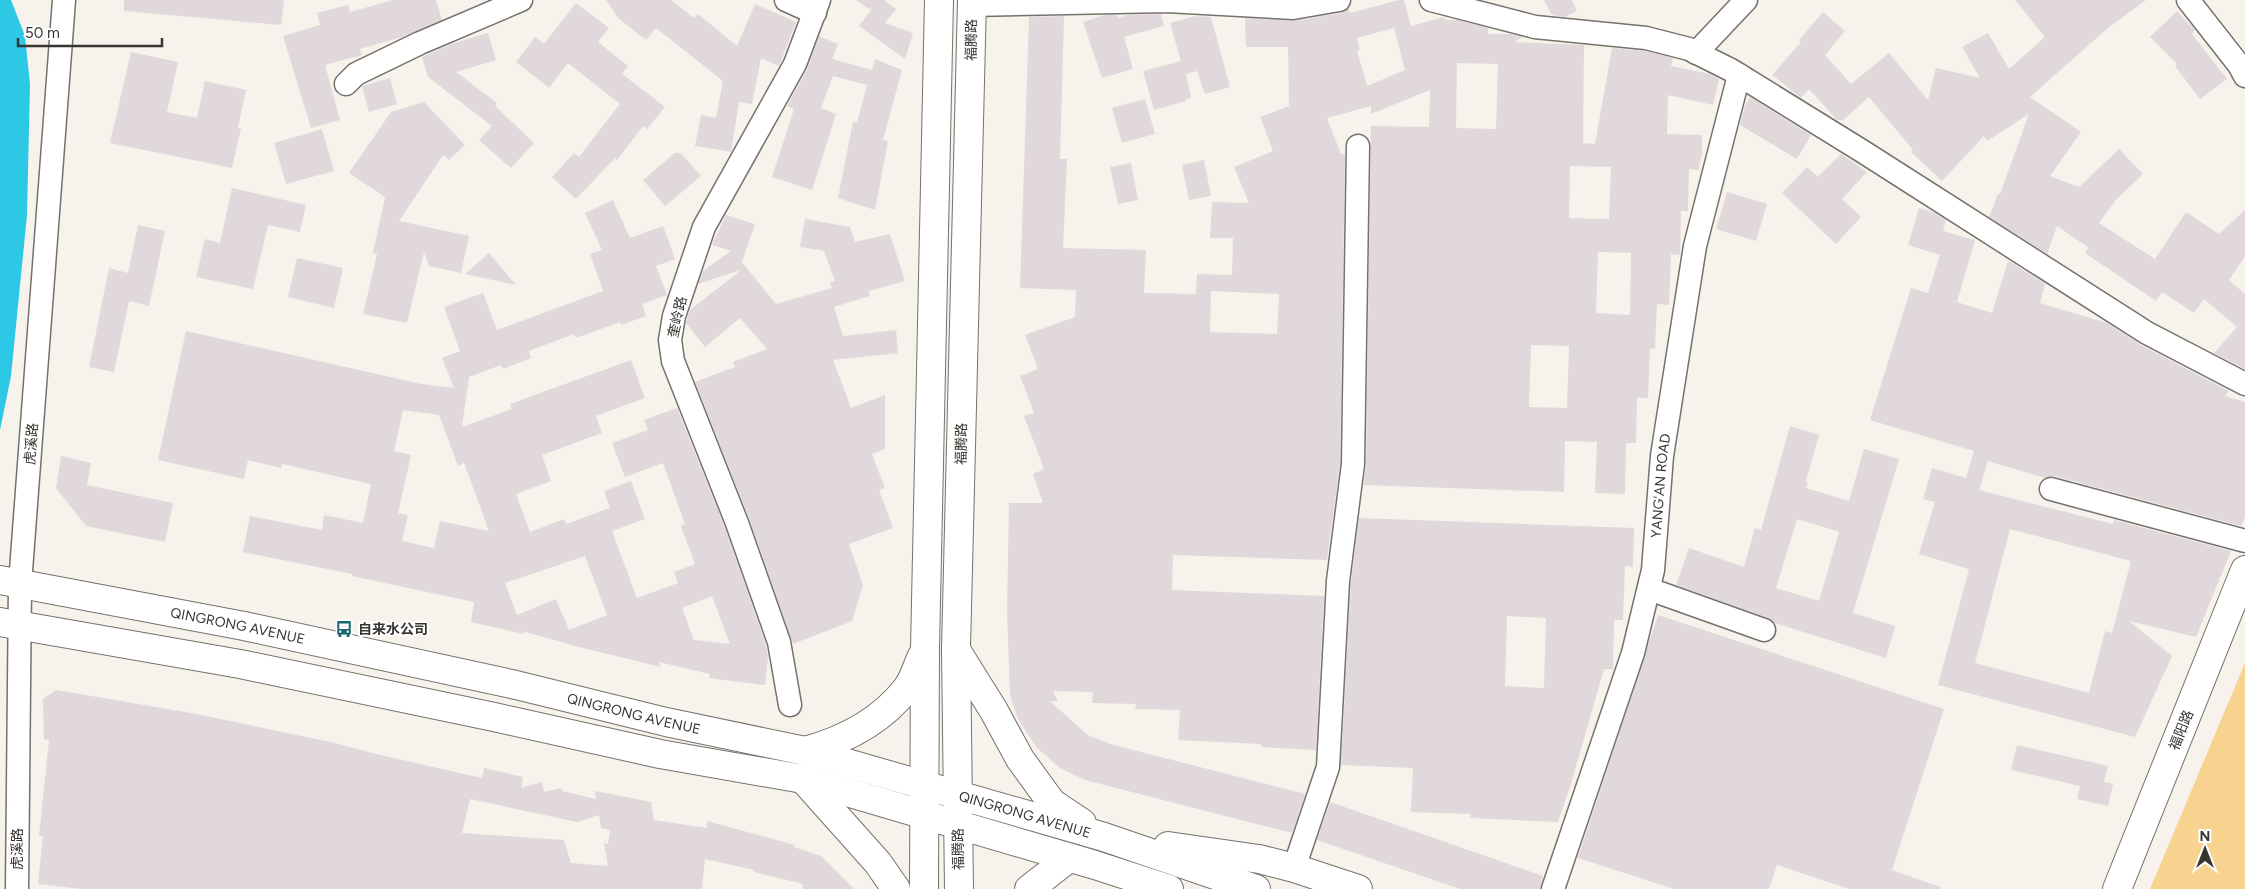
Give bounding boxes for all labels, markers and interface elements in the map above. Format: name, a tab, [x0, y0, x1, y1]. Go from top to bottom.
scale bar	[18, 15, 161, 47]
street label: 福腾路	[963, 19, 980, 61]
text: 50 m	[25, 24, 60, 42]
street label: 奎岭路	[664, 295, 690, 339]
street label: 虎溪路	[22, 422, 41, 466]
street label: 福腾路	[953, 423, 970, 465]
street label: YANG'AN ROAD	[1648, 433, 1674, 539]
street label: QINGRONG AVENUE	[169, 604, 306, 648]
bus stop icon: 自来水公司	[334, 619, 354, 639]
place label: 自来水公司	[358, 621, 428, 638]
street label: QINGRONG AVENUE	[565, 690, 702, 738]
street label: 福阳路	[2166, 708, 2197, 753]
street label: QINGRONG AVENUE	[957, 788, 1093, 842]
north arrow	[2180, 824, 2230, 874]
street label: 虎溪路	[9, 828, 26, 870]
street label: 福腾路	[950, 828, 967, 870]
text: N	[2200, 828, 2210, 845]

